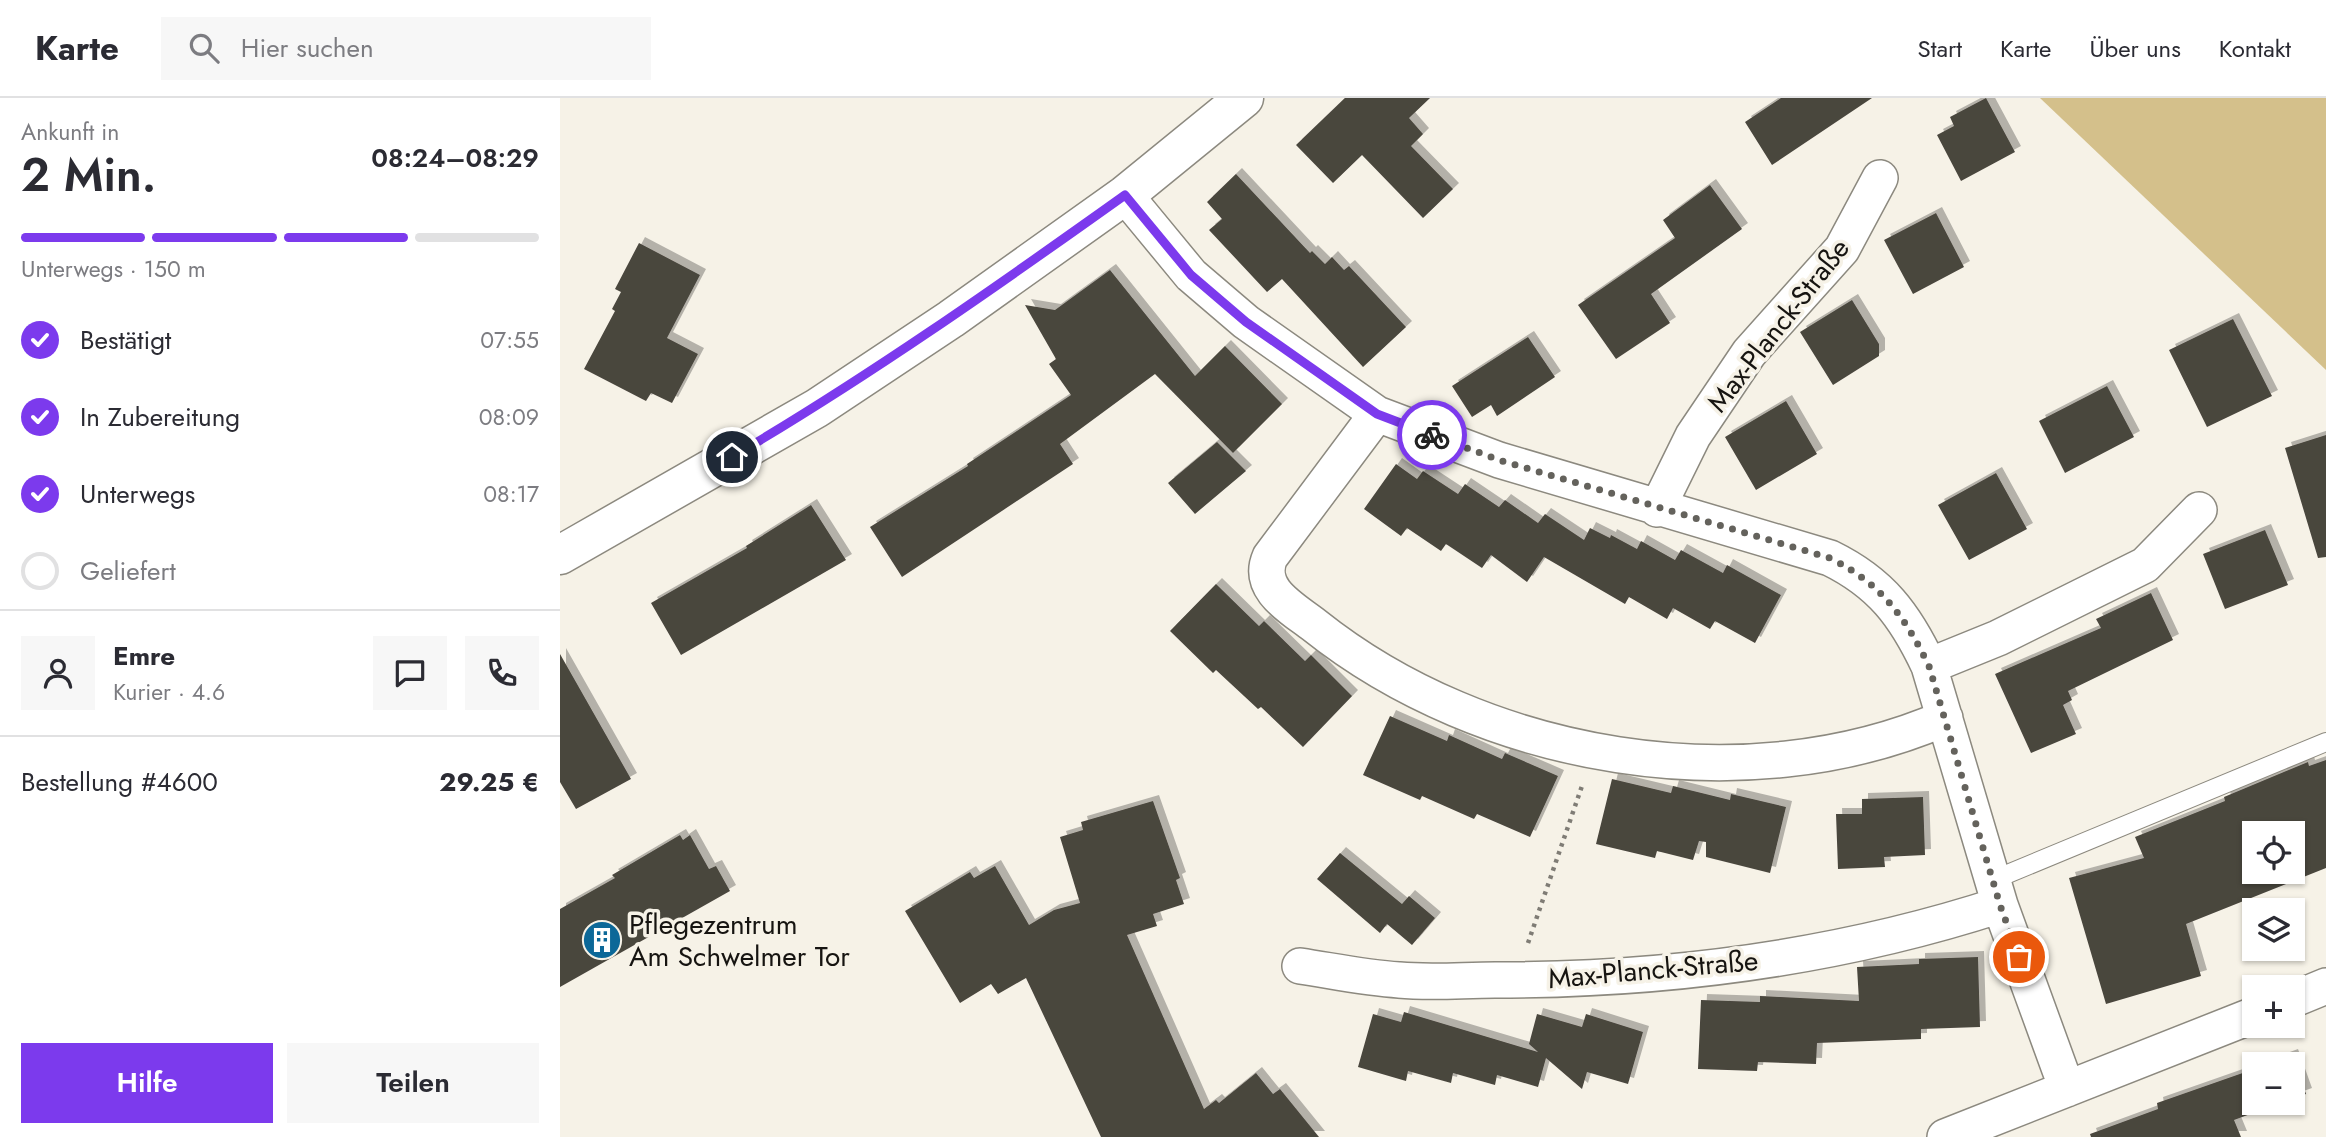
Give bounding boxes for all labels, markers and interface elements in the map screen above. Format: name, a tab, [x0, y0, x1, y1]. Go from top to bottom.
search box	[161, 17, 651, 80]
text: Karte	[35, 25, 119, 72]
icon: search	[185, 29, 223, 67]
text: Hier suchen	[241, 29, 374, 67]
text: Start	[1918, 31, 1962, 66]
text: Karte	[2000, 31, 2051, 66]
text: Über uns	[2089, 31, 2181, 66]
text: Kontakt	[2219, 31, 2291, 66]
text: Ankunft in	[21, 115, 119, 149]
text: 08:24–08:29	[371, 139, 539, 177]
text: 2 Min.	[21, 142, 156, 208]
street label: Max-Planck-Straße	[1697, 230, 1859, 421]
text: Unterwegs · 150 m	[21, 252, 206, 286]
icon: check	[21, 321, 59, 359]
text: Bestätigt	[80, 321, 171, 359]
text: 07:55	[480, 323, 539, 357]
icon: check	[21, 398, 59, 436]
text: In Zubereitung	[80, 398, 240, 436]
text: 08:09	[479, 400, 539, 434]
courier	[1397, 400, 1467, 470]
icon: bike	[1413, 416, 1451, 454]
pin	[702, 427, 762, 487]
icon: home	[713, 438, 751, 476]
icon: check	[21, 475, 59, 513]
text: Unterwegs	[80, 475, 195, 513]
text: 08:17	[483, 477, 539, 511]
text: Geliefert	[80, 552, 176, 590]
button: person	[21, 636, 95, 710]
button: chat	[373, 636, 447, 710]
button: phone	[465, 636, 539, 710]
text: Emre	[113, 637, 175, 675]
text: Kurier · 4.6	[113, 675, 225, 709]
text: Bestellung #4600	[21, 763, 218, 801]
text: 29.25 €	[439, 763, 539, 801]
map controls	[2242, 821, 2305, 1115]
button: locate	[2242, 821, 2305, 884]
button: layers	[2242, 898, 2305, 961]
place label: Pflegezentrum Am Schwelmer Tor	[629, 904, 850, 977]
building icon: Pflegezentrum Am Schwelmer Tor	[581, 919, 623, 961]
pin	[1989, 927, 2049, 987]
icon: bag	[2000, 938, 2038, 976]
street label: Max-Planck-Straße	[1546, 940, 1760, 999]
button: +	[2242, 975, 2305, 1038]
button: Hilfe	[21, 1043, 273, 1123]
button: Teilen	[287, 1043, 539, 1123]
button: −	[2242, 1052, 2305, 1115]

